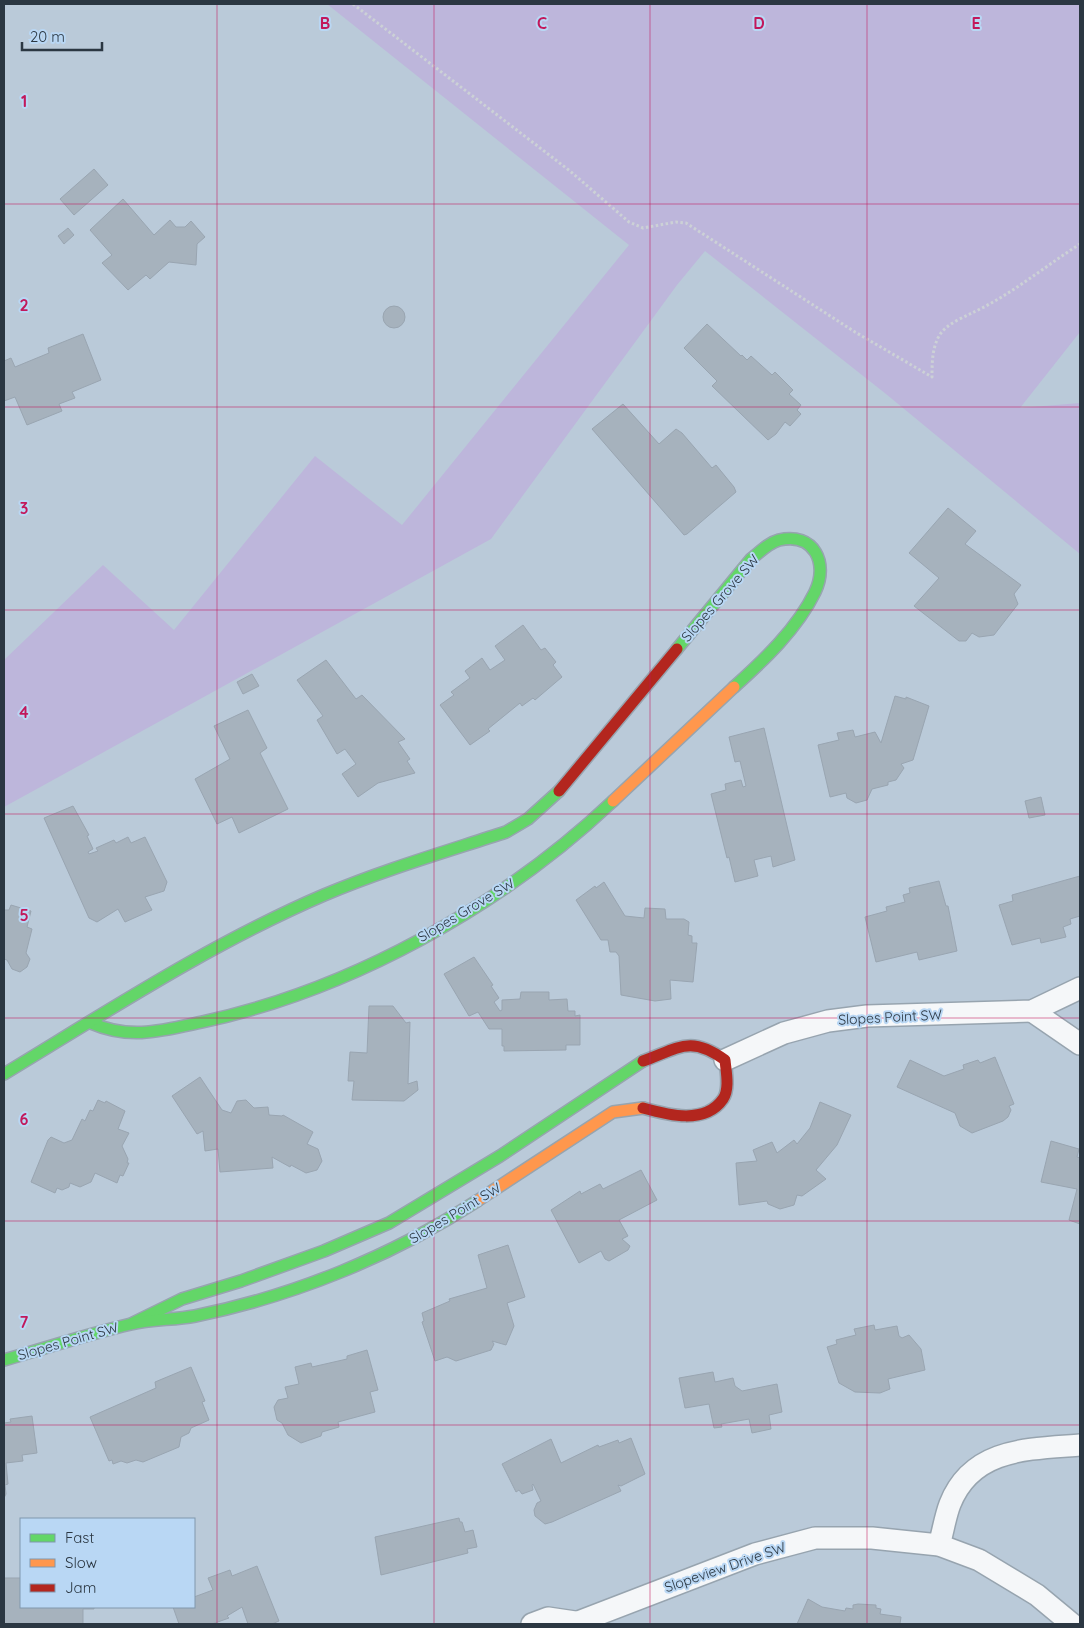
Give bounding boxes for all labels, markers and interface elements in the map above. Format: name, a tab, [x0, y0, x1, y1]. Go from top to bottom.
text: B	[320, 13, 330, 33]
text: C	[537, 13, 547, 33]
text: D	[753, 13, 765, 33]
text: E	[971, 13, 981, 33]
scale bar	[22, 20, 102, 52]
text: 20 m	[30, 27, 65, 46]
text: 1	[21, 91, 27, 111]
text: 2	[19, 295, 29, 315]
text: 3	[20, 498, 28, 518]
street label: Slopes Grove SW	[677, 550, 763, 645]
text: 4	[19, 702, 29, 722]
street label: Slopes Grove SW	[414, 874, 518, 946]
text: 5	[19, 905, 29, 925]
street label: Slopes Point SW	[838, 1005, 943, 1029]
text: 6	[20, 1109, 29, 1129]
street label: Slopes Point SW	[406, 1178, 505, 1247]
text: 7	[20, 1312, 29, 1332]
street label: Slopes Point SW	[16, 1318, 121, 1364]
legend	[20, 1518, 195, 1608]
text: Fast	[65, 1528, 94, 1547]
street label: Slopeview Drive SW	[662, 1538, 789, 1596]
text: Slow	[65, 1553, 97, 1572]
text: Jam	[65, 1578, 96, 1597]

